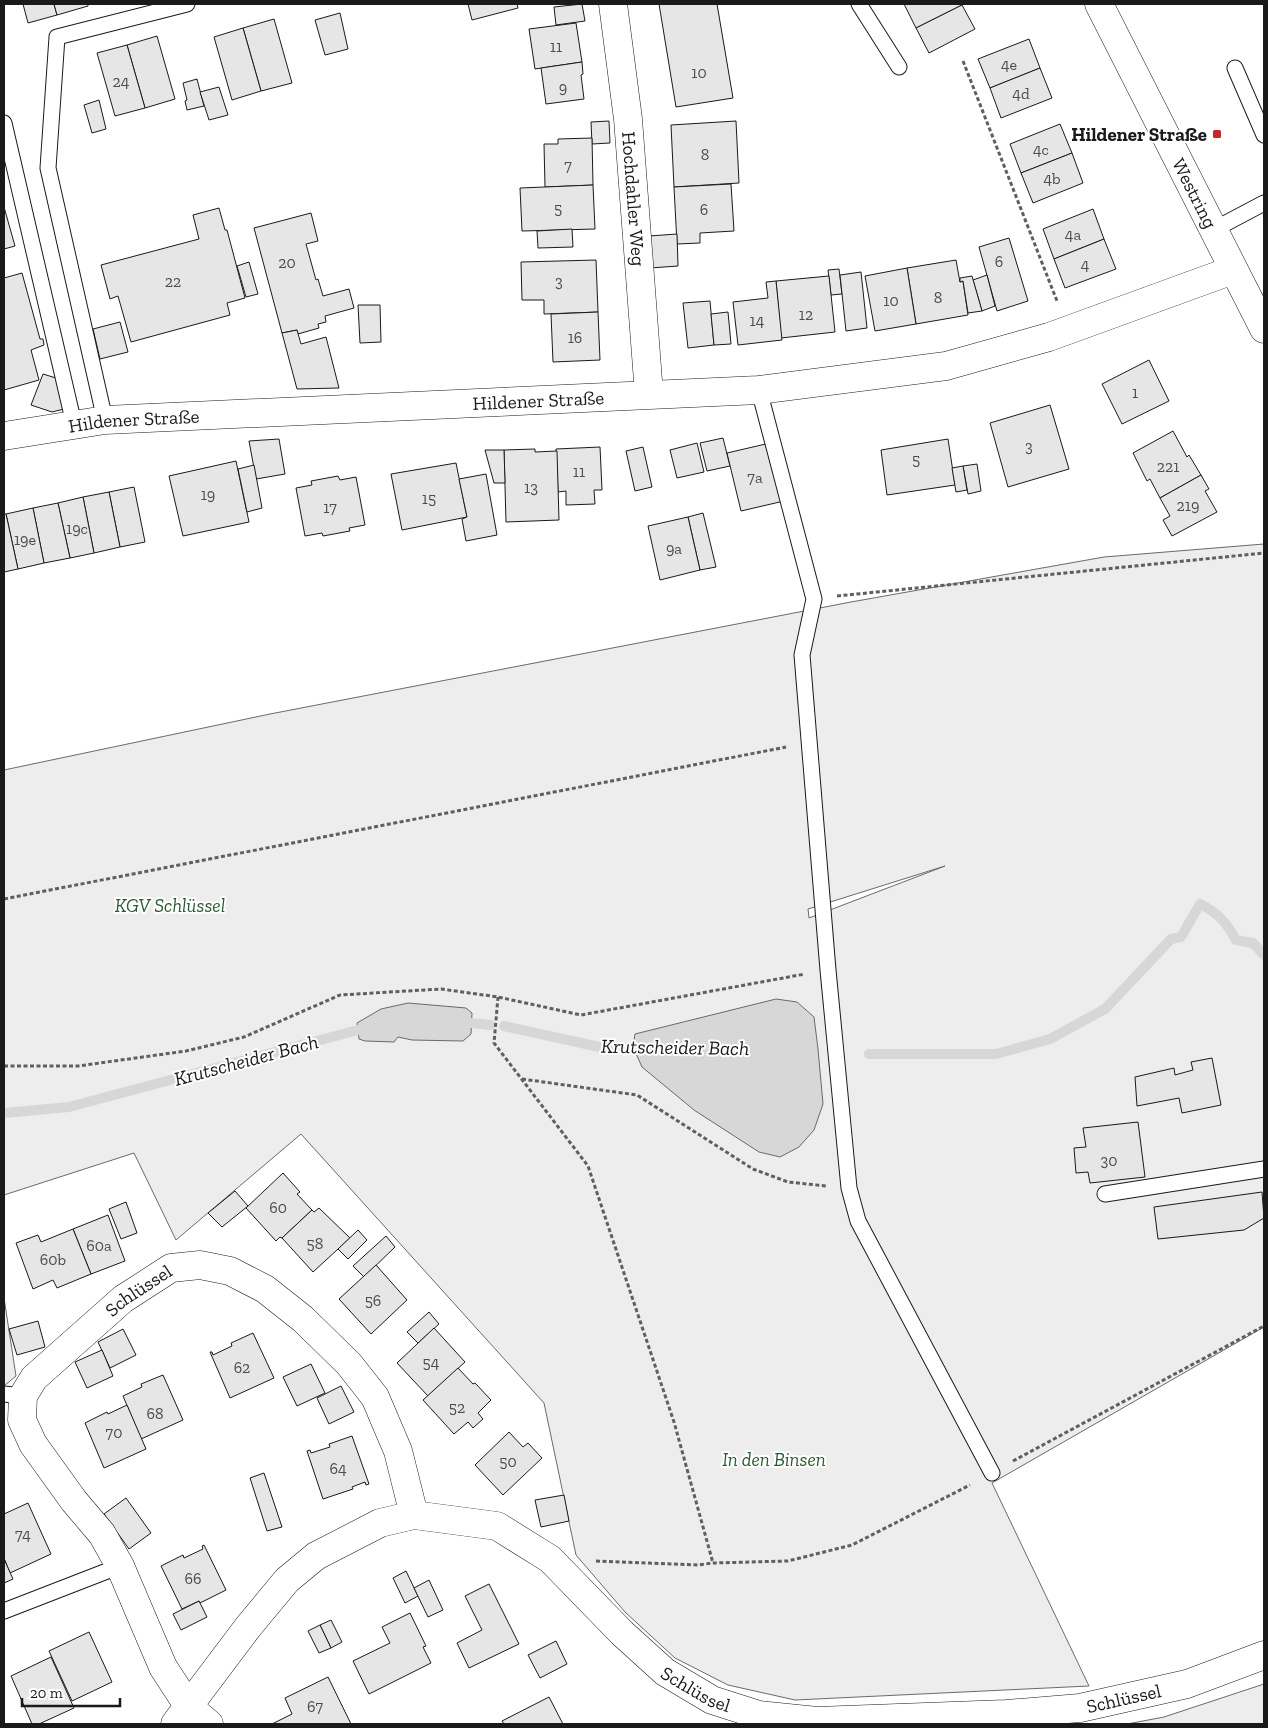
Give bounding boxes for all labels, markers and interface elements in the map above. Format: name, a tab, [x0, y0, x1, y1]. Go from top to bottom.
house number: 11	[550, 37, 562, 56]
house number: 4e	[1001, 55, 1017, 74]
house number: 10	[691, 63, 707, 82]
house number: 24	[113, 72, 130, 91]
house number: 9	[559, 78, 567, 97]
house number: 4d	[1012, 84, 1030, 103]
place label: Hildener Straße	[1071, 123, 1207, 146]
marker: Hildener Straße	[1211, 128, 1223, 140]
street label: Hochdahler Weg	[617, 131, 651, 268]
house number: 4c	[1033, 140, 1049, 159]
house number: 8	[701, 145, 709, 164]
street label: Westring	[1168, 154, 1223, 233]
house number: 7	[564, 156, 572, 175]
house number: 4b	[1043, 169, 1061, 188]
house number: 5	[554, 199, 562, 218]
house number: 6	[700, 200, 708, 219]
house number: 4a	[1065, 225, 1081, 244]
house number: 6	[995, 252, 1003, 271]
house number: 20	[278, 253, 296, 272]
house number: 4	[1081, 255, 1090, 274]
house number: 22	[165, 272, 181, 291]
house number: 3	[555, 272, 563, 291]
house number: 8	[934, 288, 942, 307]
house number: 10	[883, 291, 899, 310]
house number: 12	[799, 305, 813, 324]
house number: 14	[750, 311, 765, 330]
house number: 16	[568, 328, 582, 347]
house number: 1	[1132, 383, 1138, 402]
street label: Hildener Straße	[472, 386, 605, 415]
street label: Hildener Straße	[67, 404, 200, 437]
house number: 3	[1025, 437, 1033, 456]
house number: 5	[912, 450, 920, 469]
house number: 221	[1157, 457, 1179, 476]
house number: 11	[573, 462, 585, 481]
house number: 7a	[747, 468, 763, 487]
house number: 13	[524, 478, 538, 497]
house number: 19	[201, 485, 215, 504]
house number: 15	[422, 489, 436, 508]
house number: 219	[1177, 496, 1199, 515]
house number: 17	[323, 498, 337, 517]
house number: 19c	[66, 519, 88, 538]
house number: 19e	[14, 530, 36, 549]
house number: 9a	[666, 539, 682, 558]
park label: KGV Schlüssel	[115, 894, 225, 917]
water label: Krutscheider Bach	[171, 1029, 321, 1091]
water label: Krutscheider Bach	[601, 1034, 749, 1060]
house number: 30	[1100, 1151, 1118, 1170]
house number: 60	[269, 1198, 287, 1217]
house number: 58	[307, 1234, 323, 1253]
house number: 60a	[86, 1236, 112, 1255]
house number: 60b	[40, 1250, 66, 1269]
street label: Schlüssel	[100, 1259, 176, 1321]
house number: 56	[365, 1291, 381, 1310]
house number: 54	[423, 1353, 440, 1372]
house number: 62	[234, 1358, 250, 1377]
house number: 52	[449, 1398, 465, 1417]
house number: 68	[146, 1404, 164, 1423]
house number: 70	[106, 1423, 122, 1442]
park label: In den Binsen	[722, 1448, 826, 1471]
house number: 50	[499, 1452, 517, 1471]
house number: 64	[329, 1459, 347, 1478]
house number: 74	[15, 1525, 31, 1544]
house number: 66	[185, 1569, 202, 1588]
street label: Schlüssel	[657, 1661, 733, 1717]
scale bar	[22, 1676, 120, 1708]
street label: Schlüssel	[1084, 1679, 1163, 1718]
text: 20 m	[30, 1684, 63, 1702]
house number: 67	[307, 1697, 323, 1716]

